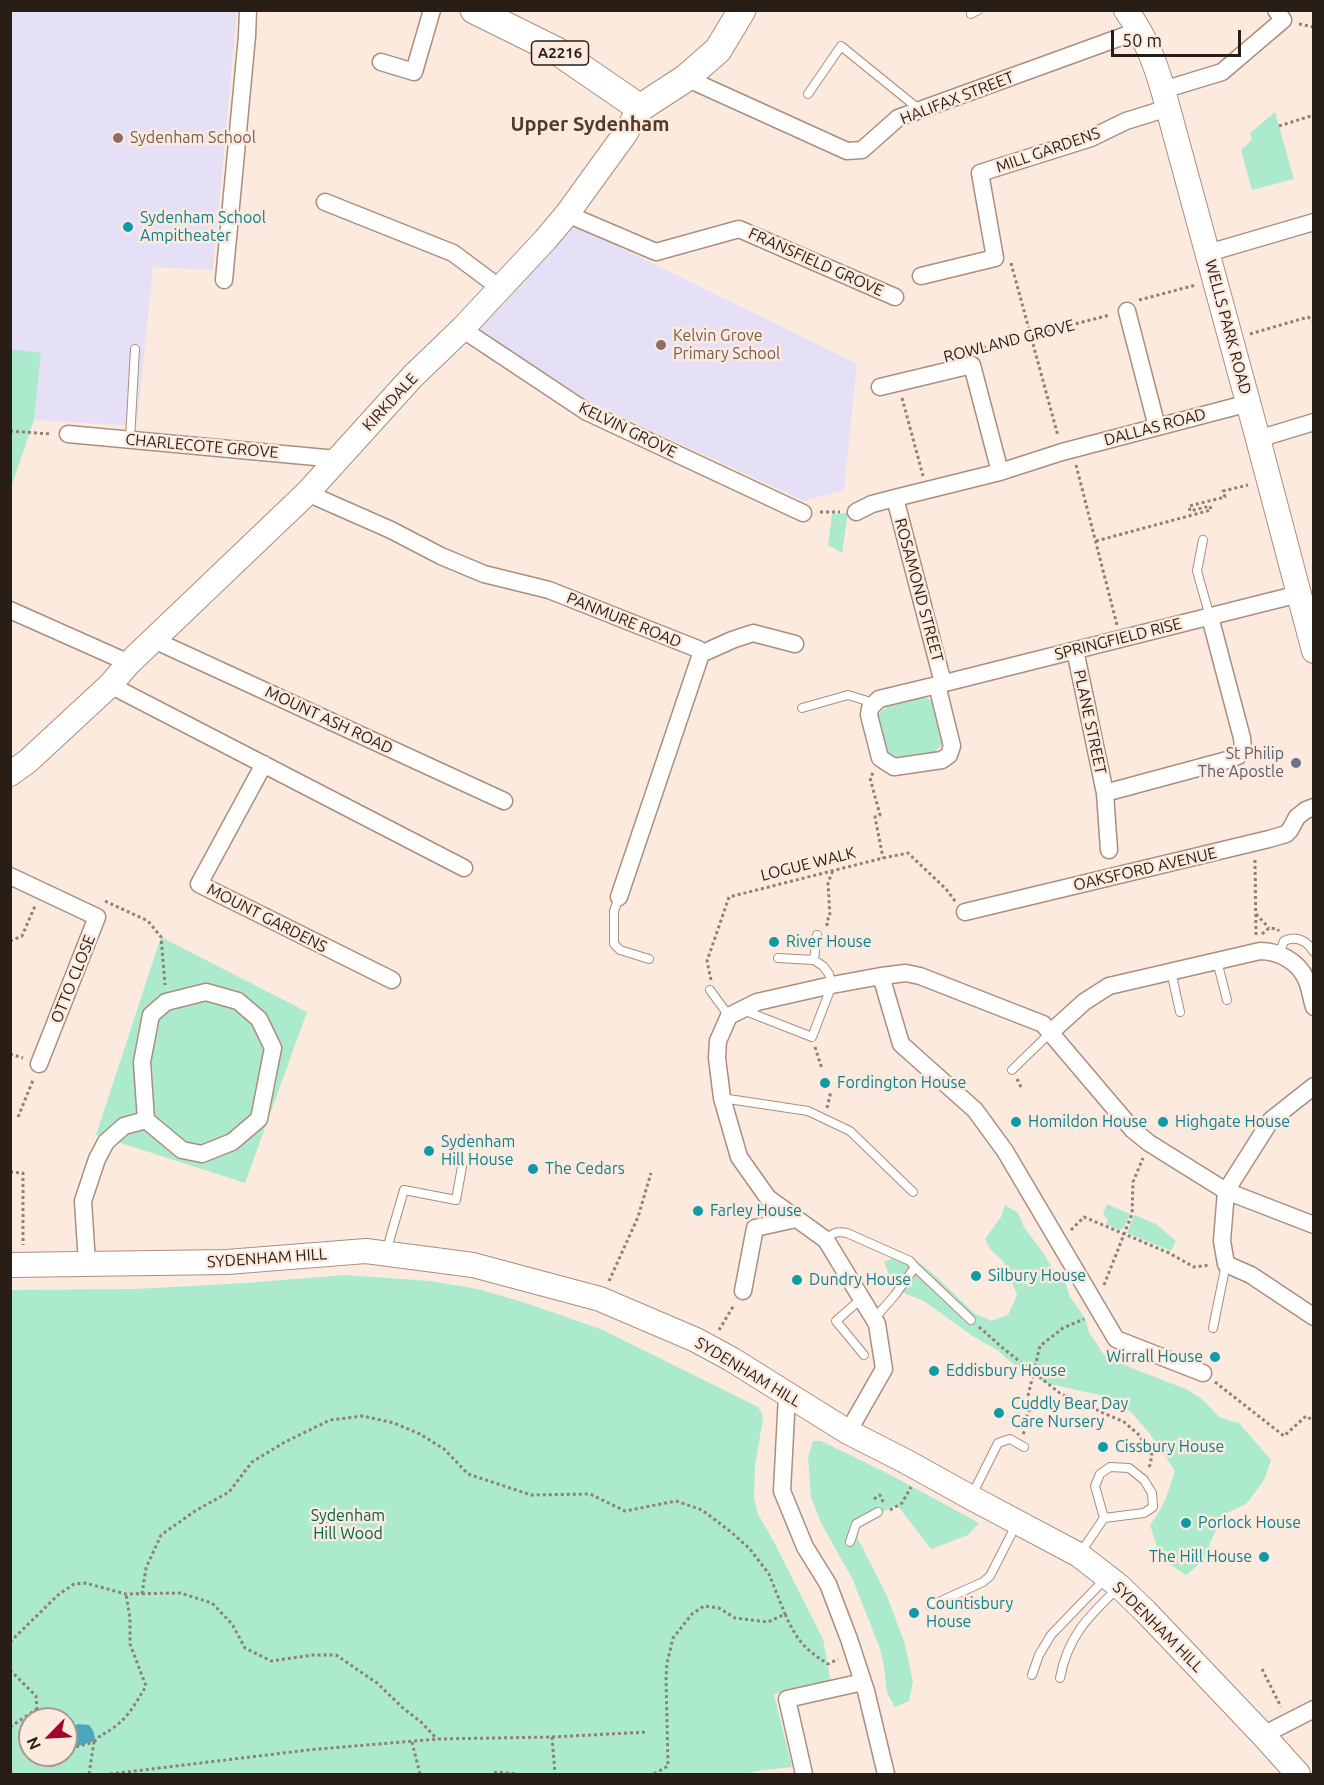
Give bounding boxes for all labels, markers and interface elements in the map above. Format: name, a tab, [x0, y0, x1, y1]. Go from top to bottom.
scale bar	[1114, 18, 1244, 56]
text: 50 m	[1122, 30, 1162, 50]
road number: A2216	[532, 41, 588, 65]
street label: HALIFAX STREET	[898, 68, 1016, 128]
district label: Upper Sydenham	[511, 112, 669, 136]
street label: MILL GARDENS	[993, 123, 1103, 177]
place label: Sydenham School	[130, 128, 256, 148]
marker: Sydenham School	[111, 131, 125, 145]
place label: Sydenham School Ampitheater	[140, 208, 266, 246]
marker: Sydenham School Ampitheater	[121, 220, 135, 234]
street label: FRANSFIELD GROVE	[746, 224, 886, 300]
street label: WELLS PARK ROAD	[1201, 257, 1255, 397]
street label: ROWLAND GROVE	[941, 315, 1077, 367]
place label: Kelvin Grove Primary School	[673, 326, 780, 364]
marker: Kelvin Grove Primary School	[654, 338, 668, 352]
street label: KIRKDALE	[358, 369, 422, 435]
street label: KELVIN GROVE	[576, 398, 680, 462]
street label: DALLAS ROAD	[1102, 404, 1208, 450]
street label: CHARLECOTE GROVE	[125, 430, 279, 462]
street label: ROSAMOND STREET	[891, 516, 947, 664]
street label: PANMURE ROAD	[564, 588, 684, 652]
street label: SPRINGFIELD RISE	[1053, 614, 1183, 664]
street label: PLANE STREET	[1070, 668, 1110, 776]
street label: MOUNT ASH ROAD	[262, 682, 396, 758]
place label: St Philip The Apostle	[1198, 744, 1284, 782]
marker: St Philip The Apostle	[1289, 756, 1303, 770]
street label: LOGUE WALK	[759, 843, 857, 885]
street label: OAKSFORD AVENUE	[1071, 843, 1219, 895]
street label: MOUNT GARDENS	[204, 879, 330, 957]
street label: OTTO CLOSE	[47, 932, 99, 1026]
place label: River House	[786, 932, 872, 952]
marker: River House	[767, 935, 781, 949]
place label: Fordington House	[837, 1073, 966, 1093]
marker: Fordington House	[818, 1076, 832, 1090]
place label: Homildon House	[1028, 1112, 1147, 1132]
place label: Highgate House	[1175, 1112, 1290, 1132]
marker: Homildon House	[1009, 1115, 1023, 1129]
marker: Highgate House	[1156, 1115, 1170, 1129]
place label: Sydenham Hill House	[441, 1132, 515, 1170]
marker: Sydenham Hill House	[422, 1144, 436, 1158]
place label: The Cedars	[545, 1159, 625, 1179]
marker: The Cedars	[526, 1162, 540, 1176]
place label: Farley House	[710, 1201, 802, 1221]
marker: Farley House	[691, 1204, 705, 1218]
street label: SYDENHAM HILL	[206, 1244, 328, 1272]
place label: Silbury House	[988, 1266, 1086, 1286]
marker: Silbury House	[969, 1269, 983, 1283]
place label: Dundry House	[809, 1270, 911, 1290]
marker: Dundry House	[790, 1273, 804, 1287]
street label: SYDENHAM HILL	[692, 1333, 804, 1411]
place label: Wirrall House	[1106, 1347, 1203, 1367]
marker: Wirrall House	[1208, 1350, 1222, 1364]
place label: Eddisbury House	[946, 1361, 1066, 1381]
marker: Eddisbury House	[927, 1364, 941, 1378]
place label: Cuddly Bear Day Care Nursery	[1011, 1394, 1128, 1432]
marker: Cuddly Bear Day Care Nursery	[992, 1406, 1006, 1420]
place label: Cissbury House	[1115, 1437, 1224, 1457]
marker: Cissbury House	[1096, 1440, 1110, 1454]
park label: Sydenham Hill Wood	[311, 1506, 385, 1544]
place label: Porlock House	[1198, 1513, 1301, 1533]
marker: Porlock House	[1179, 1516, 1193, 1530]
place label: The Hill House	[1149, 1547, 1252, 1567]
marker: The Hill House	[1257, 1550, 1271, 1564]
street label: SYDENHAM HILL	[1109, 1578, 1207, 1676]
place label: Countisbury House	[926, 1594, 1013, 1632]
marker: Countisbury House	[907, 1606, 921, 1620]
north arrow	[18, 1707, 78, 1767]
text: N	[23, 1734, 44, 1753]

